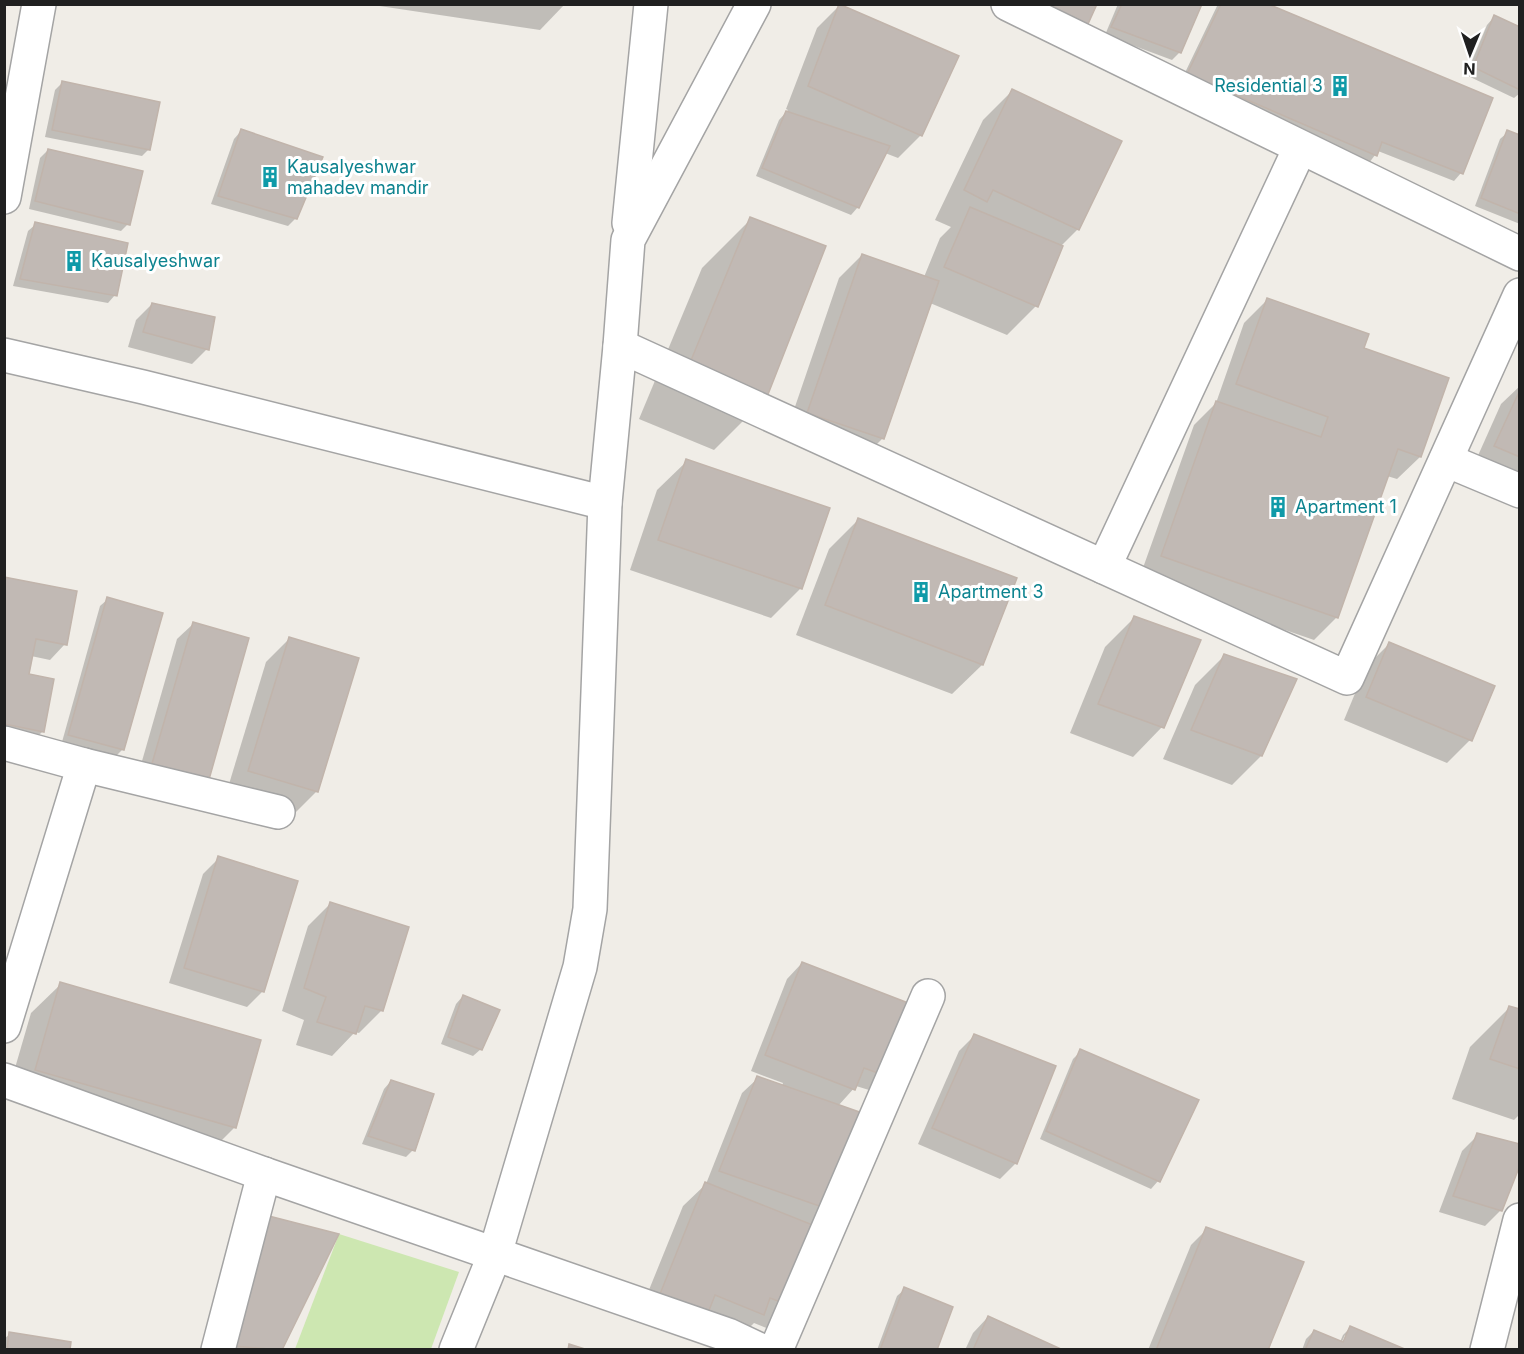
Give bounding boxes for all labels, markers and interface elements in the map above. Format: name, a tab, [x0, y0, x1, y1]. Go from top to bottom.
north arrow	[1440, 24, 1500, 84]
text: N	[1463, 59, 1476, 79]
building icon: Residential 3	[1328, 74, 1352, 98]
place label: Residential 3	[1214, 75, 1323, 96]
place label: Kausalyeshwar mahadev mandir	[287, 156, 429, 198]
building icon: Kausalyeshwar mahadev mandir	[258, 165, 282, 189]
building icon: Kausalyeshwar	[62, 249, 86, 273]
place label: Kausalyeshwar	[91, 250, 220, 271]
building icon: Apartment 1	[1266, 495, 1290, 519]
place label: Apartment 1	[1295, 496, 1397, 517]
building icon: Apartment 3	[909, 580, 933, 604]
place label: Apartment 3	[938, 581, 1044, 602]

